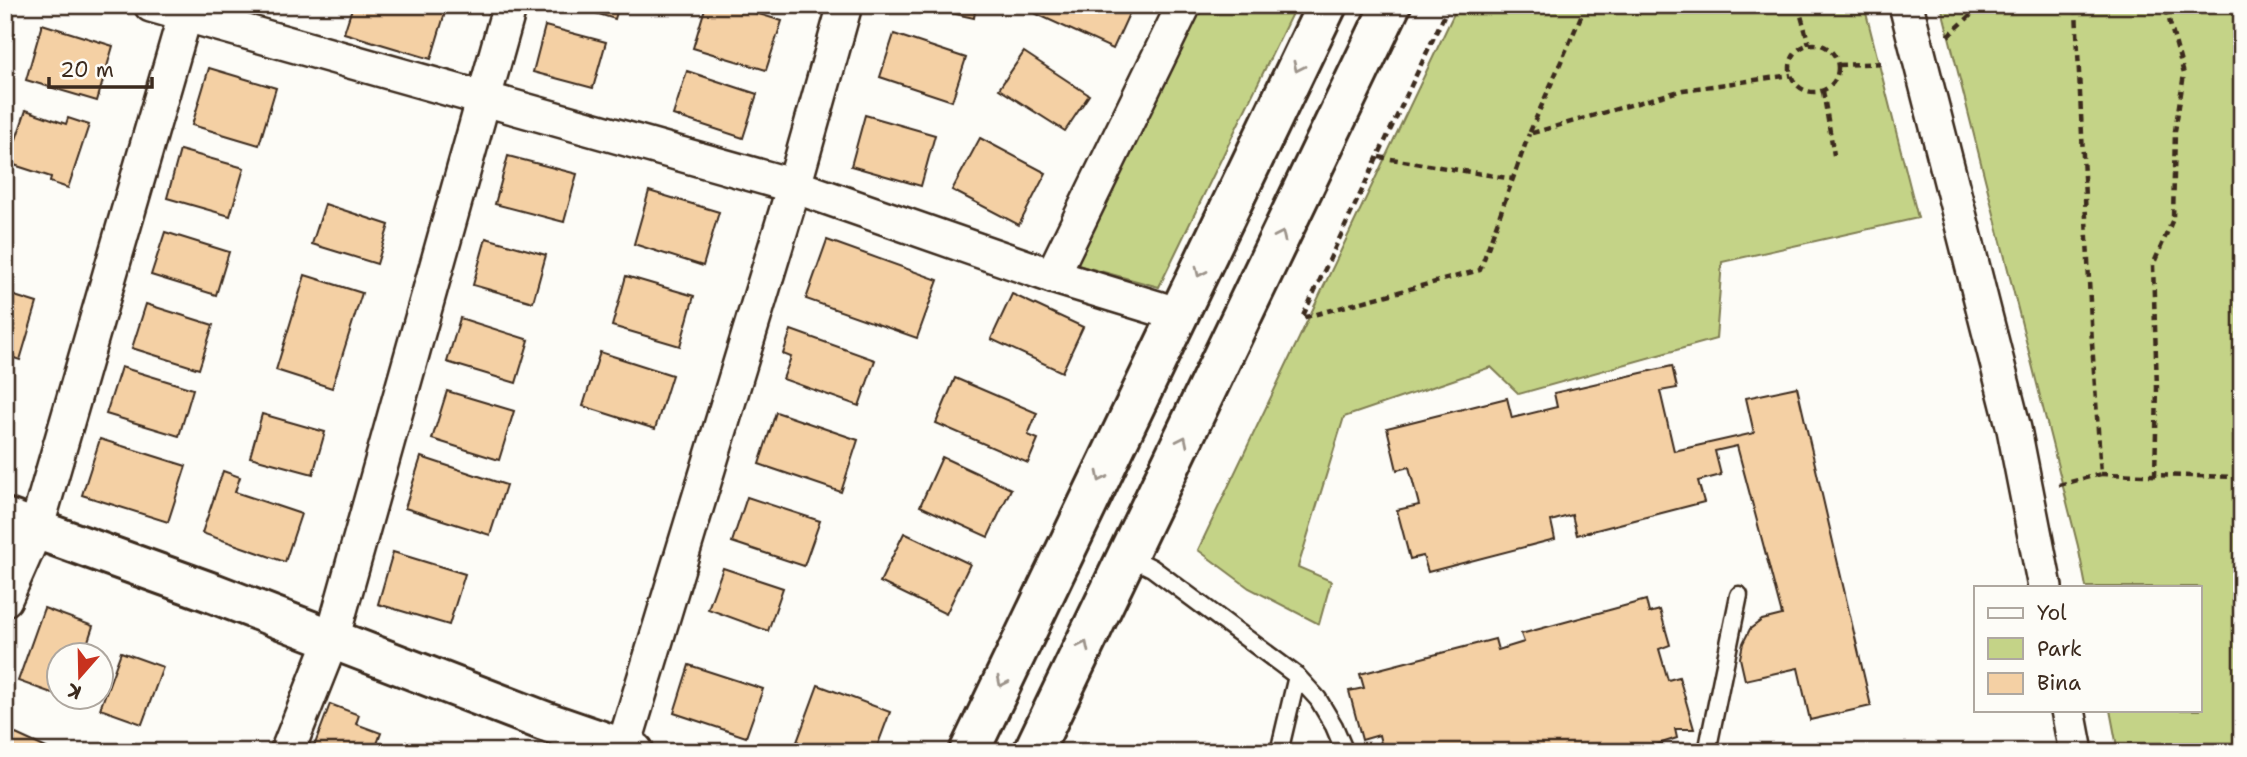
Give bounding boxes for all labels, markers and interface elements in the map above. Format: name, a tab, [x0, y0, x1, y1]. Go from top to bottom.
scale bar	[49, 46, 152, 90]
text: 20 m	[60, 56, 114, 84]
one-way arrow	[1292, 60, 1306, 72]
one-way arrow	[1273, 231, 1287, 243]
one-way arrow	[1194, 265, 1208, 277]
one-way arrow	[1175, 436, 1189, 448]
one-way arrow	[1096, 470, 1110, 482]
legend	[1974, 586, 2202, 712]
text: Yol	[2037, 599, 2067, 627]
text: Park	[2037, 635, 2082, 663]
one-way arrow	[1076, 641, 1090, 653]
north arrow	[46, 642, 116, 712]
text: Bina	[2037, 669, 2081, 697]
one-way arrow	[997, 675, 1011, 687]
text: K	[64, 678, 85, 705]

